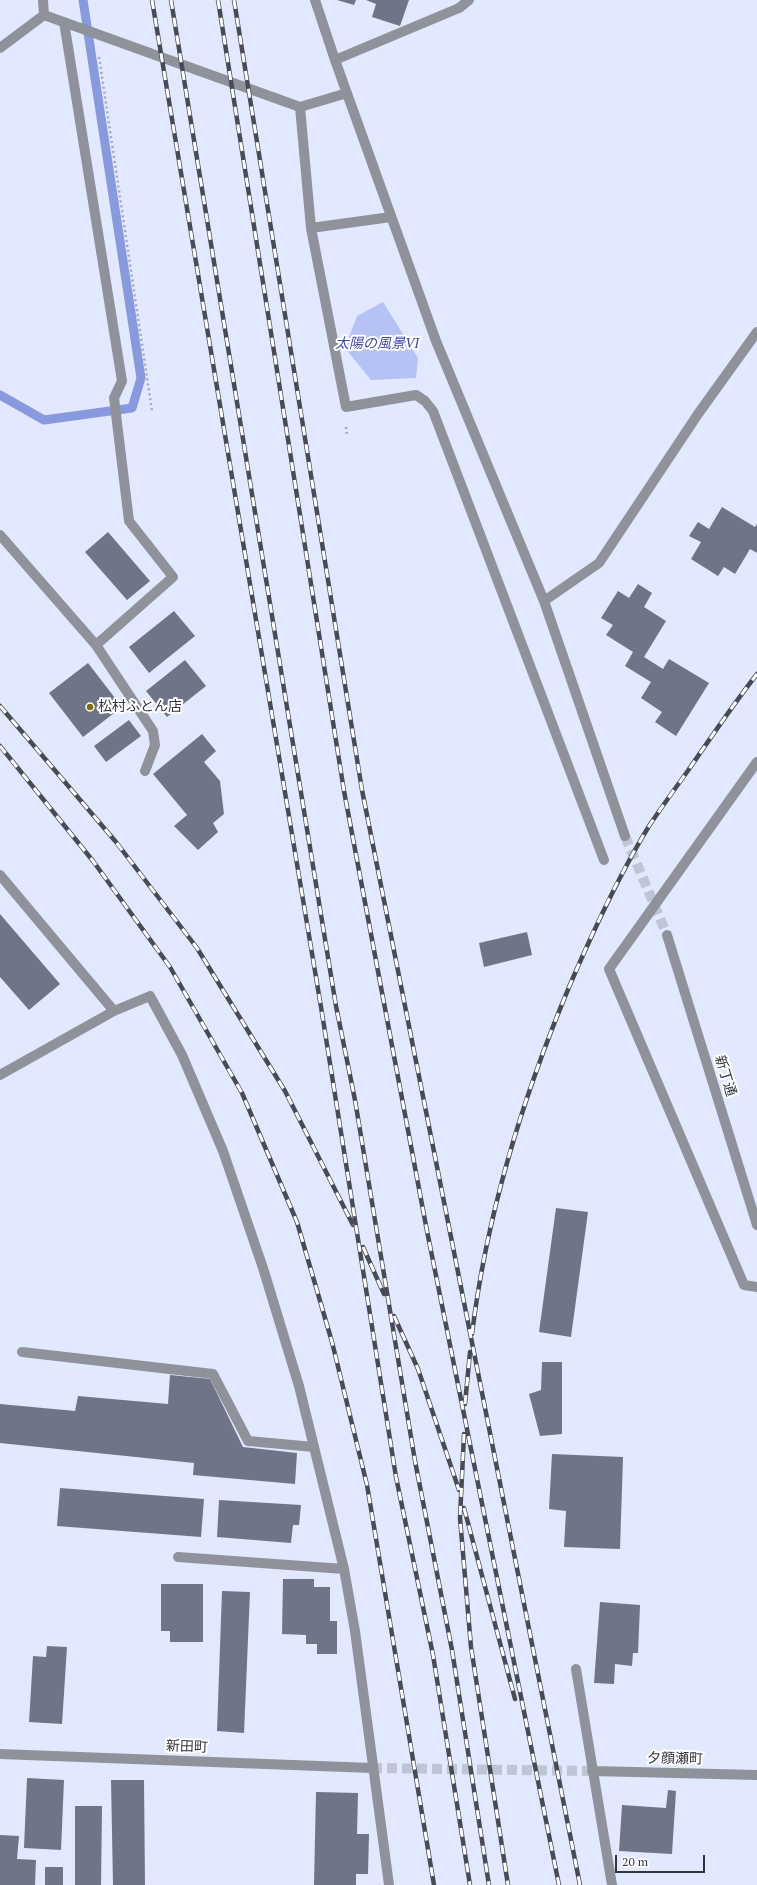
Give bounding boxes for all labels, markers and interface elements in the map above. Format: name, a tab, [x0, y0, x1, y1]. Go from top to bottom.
park label: 太陽の風景VI	[335, 336, 419, 352]
place label: 松村ふとん店	[98, 699, 182, 715]
marker: 松村ふとん店	[85, 702, 95, 712]
street label: 新丁通	[711, 1053, 739, 1099]
street label: 新田町	[166, 1738, 208, 1756]
street label: 夕顔瀬町	[647, 1750, 703, 1768]
scale bar	[617, 1847, 707, 1873]
text: 20 m	[622, 1854, 648, 1869]

